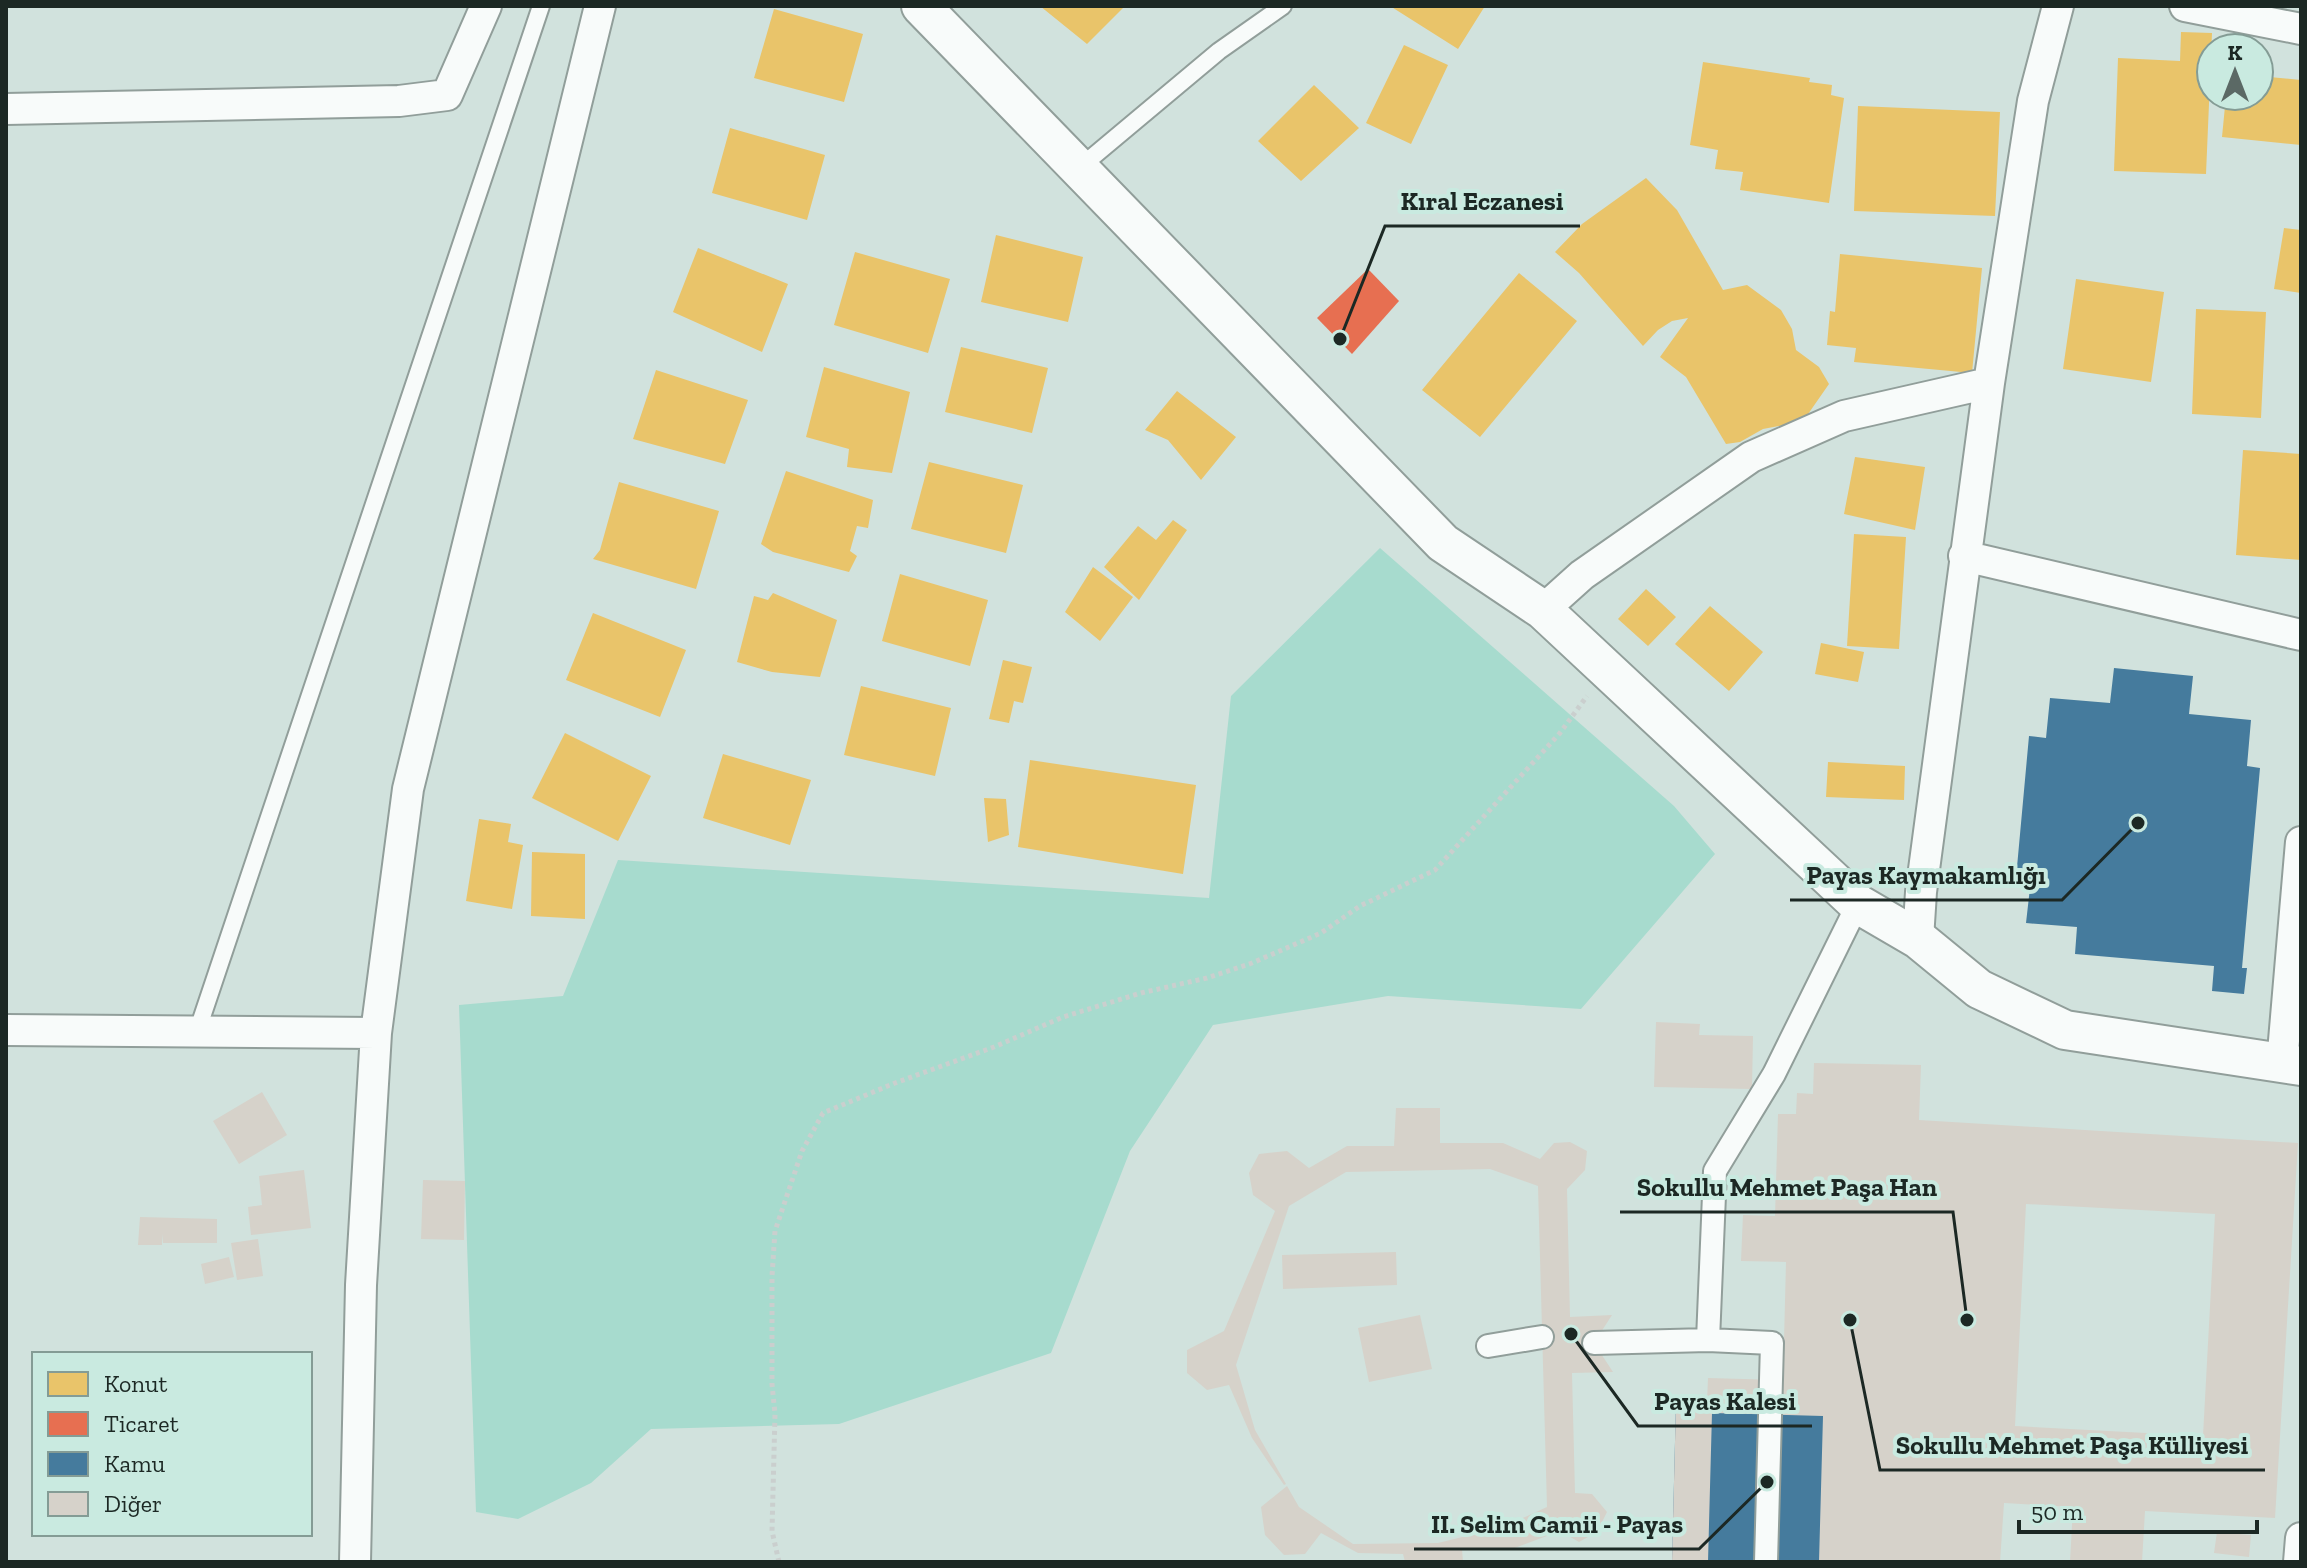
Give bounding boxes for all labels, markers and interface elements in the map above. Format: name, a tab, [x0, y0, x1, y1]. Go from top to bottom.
north arrow	[2195, 32, 2275, 112]
text: K	[2228, 39, 2243, 66]
callout: Kıral Eczanesi	[1385, 176, 1580, 226]
text: Kıral Eczanesi	[1400, 185, 1564, 217]
callout: Payas Kaymakamlığı	[1790, 850, 2062, 900]
text: Payas Kaymakamlığı	[1806, 859, 2046, 891]
callout: Sokullu Mehmet Paşa Han	[1620, 1162, 1953, 1212]
text: Sokullu Mehmet Paşa Han	[1637, 1171, 1938, 1203]
legend	[32, 1352, 312, 1536]
text: Konut	[104, 1369, 167, 1398]
callout: Payas Kalesi	[1638, 1376, 1812, 1426]
text: Payas Kalesi	[1654, 1385, 1796, 1417]
text: Ticaret	[104, 1409, 179, 1438]
callout: Sokullu Mehmet Paşa Külliyesi	[1880, 1420, 2265, 1470]
text: Sokullu Mehmet Paşa Külliyesi	[1896, 1429, 2248, 1461]
text: Kamu	[104, 1449, 166, 1478]
scale bar	[2019, 1484, 2257, 1534]
text: Diğer	[104, 1489, 162, 1518]
text: 50 m	[2031, 1497, 2084, 1526]
callout: II. Selim Camii - Payas	[1414, 1499, 1699, 1549]
text: II. Selim Camii - Payas	[1431, 1508, 1683, 1540]

